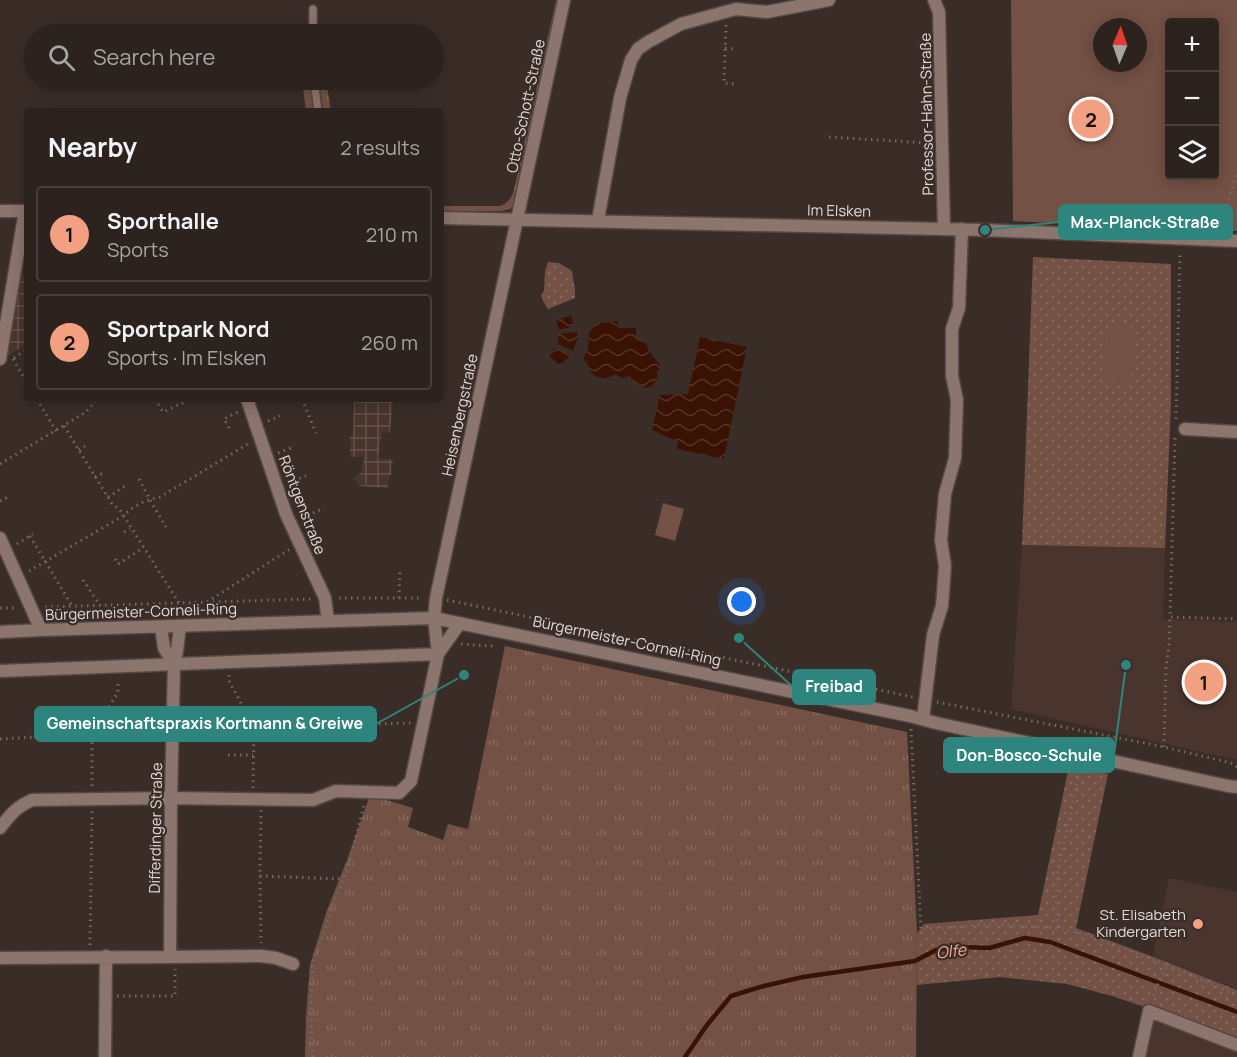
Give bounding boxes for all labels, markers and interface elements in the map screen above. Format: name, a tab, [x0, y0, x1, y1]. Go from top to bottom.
north arrow	[1093, 18, 1147, 72]
map controls	[1165, 18, 1219, 180]
button: +	[1165, 18, 1219, 72]
search box	[24, 24, 444, 90]
street label: Professor-Hahn-Straße	[915, 32, 938, 195]
street label: Otto-Schott-Straße	[501, 37, 550, 175]
icon: search	[45, 41, 78, 74]
text: Search here	[93, 42, 215, 72]
button: −	[1165, 72, 1219, 126]
pin: 2	[1072, 96, 1110, 142]
button: layers	[1165, 126, 1219, 180]
text: Nearby	[48, 129, 137, 165]
text: 2 results	[340, 134, 420, 161]
street label: Im Elsken	[807, 199, 871, 222]
callout: Max-Planck-Straße	[1059, 205, 1232, 239]
text: Sporthalle	[107, 206, 219, 236]
text: Max-Planck-Straße	[1071, 211, 1220, 233]
text: 1	[65, 221, 74, 248]
text: 210 m	[366, 221, 418, 248]
text: Sports	[107, 236, 169, 263]
text: Sportpark Nord	[107, 314, 270, 344]
text: 2	[64, 329, 75, 356]
text: 260 m	[361, 329, 418, 356]
text: Sports · Im Elsken	[107, 344, 266, 371]
street label: Heisenbergstraße	[436, 352, 483, 478]
street label: Röntgenstraße	[274, 452, 331, 558]
your location	[727, 587, 756, 616]
street label: Bürgermeister-Corneli-Ring	[45, 598, 237, 625]
street label: Bürgermeister-Corneli-Ring	[531, 610, 723, 671]
pin: 1	[1184, 660, 1224, 704]
callout: Freibad	[793, 670, 875, 704]
text: Freibad	[805, 675, 863, 697]
callout: Gemeinschaftspraxis Kortmann & Greiwe	[35, 707, 376, 741]
text: Gemeinschaftspraxis Kortmann & Greiwe	[47, 712, 364, 734]
callout: Don-Bosco-Schule	[944, 738, 1114, 772]
text: Don-Bosco-Schule	[956, 744, 1102, 766]
street label: Differdinger Straße	[144, 762, 167, 894]
place label: St. Elisabeth Kindergarten	[1096, 904, 1186, 942]
marker: St. Elisabeth Kindergarten	[1191, 917, 1205, 931]
water label: Olfe	[935, 938, 969, 964]

